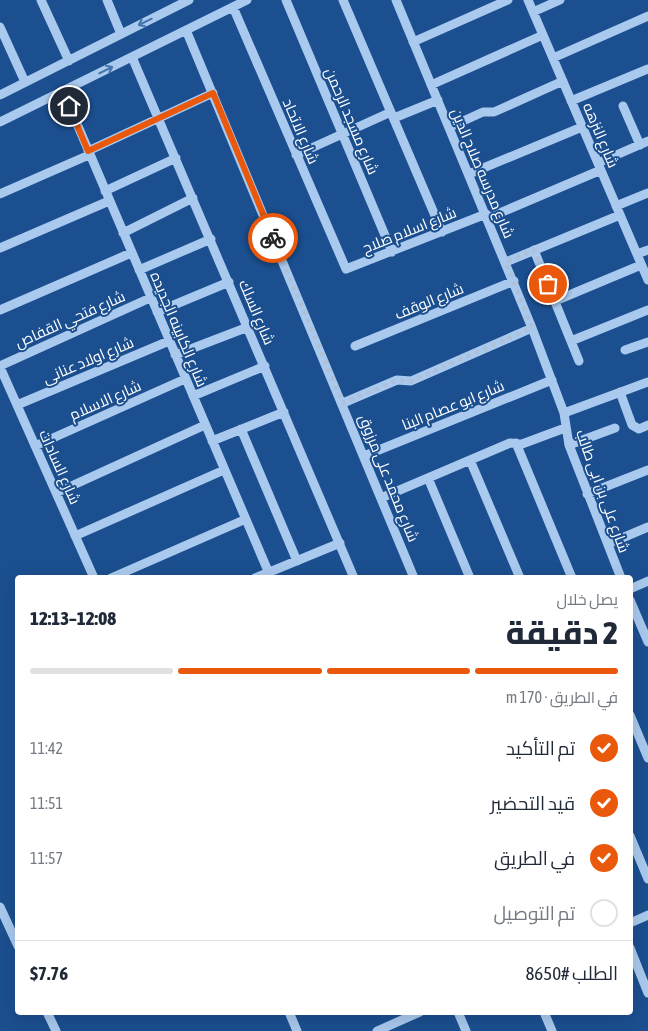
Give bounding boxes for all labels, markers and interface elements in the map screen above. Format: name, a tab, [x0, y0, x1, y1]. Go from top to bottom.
one-way arrow	[138, 18, 153, 27]
one-way arrow	[99, 65, 114, 75]
street label: شارع مسجد الرحمن	[319, 65, 382, 178]
pin	[48, 85, 90, 127]
icon: home	[55, 92, 83, 120]
street label: شارع الاتحاد	[277, 96, 322, 167]
street label: شارع النزهه	[577, 100, 622, 171]
street label: شارع مدرسه صلاح الدين	[445, 105, 518, 242]
street label: شارع اسلام صلاح	[359, 203, 460, 259]
courier	[248, 213, 298, 263]
icon: bike	[259, 224, 287, 252]
pin	[527, 263, 569, 305]
street label: شارع الكابينه الجديده	[144, 269, 211, 390]
icon: bag	[534, 270, 562, 298]
street label: شارع السلك	[233, 277, 278, 348]
street label: شارع الوقف	[392, 279, 467, 325]
street label: شارع فتحي القفاص	[12, 287, 129, 355]
street label: شارع اولاد عنانى	[40, 333, 137, 390]
street label: شارع الاسلام	[67, 377, 145, 426]
street label: شارع ابو عصام البنا	[399, 377, 508, 436]
street label: شارع محمد على مرزوق	[353, 412, 422, 545]
street label: شارع السادات	[33, 427, 84, 508]
street label: شارع على بن ابى طالب	[570, 427, 633, 556]
text: يصل خلال	[556, 590, 618, 608]
text: 12:08–12:13	[30, 607, 116, 629]
text: 2 دقيقة	[506, 614, 618, 651]
text: في الطريق · 170 m	[506, 688, 618, 706]
icon: check	[590, 734, 618, 762]
text: تم التأكيد	[506, 737, 575, 759]
text: 11:42	[30, 739, 63, 757]
icon: check	[590, 789, 618, 817]
text: قيد التحضير	[490, 792, 575, 814]
text: 11:51	[30, 794, 63, 812]
icon: check	[590, 844, 618, 872]
text: في الطريق	[494, 847, 575, 869]
text: 11:57	[30, 849, 63, 867]
text: تم التوصيل	[493, 902, 575, 924]
text: $7.76	[30, 962, 68, 984]
text: الطلب #8650	[525, 962, 618, 984]

